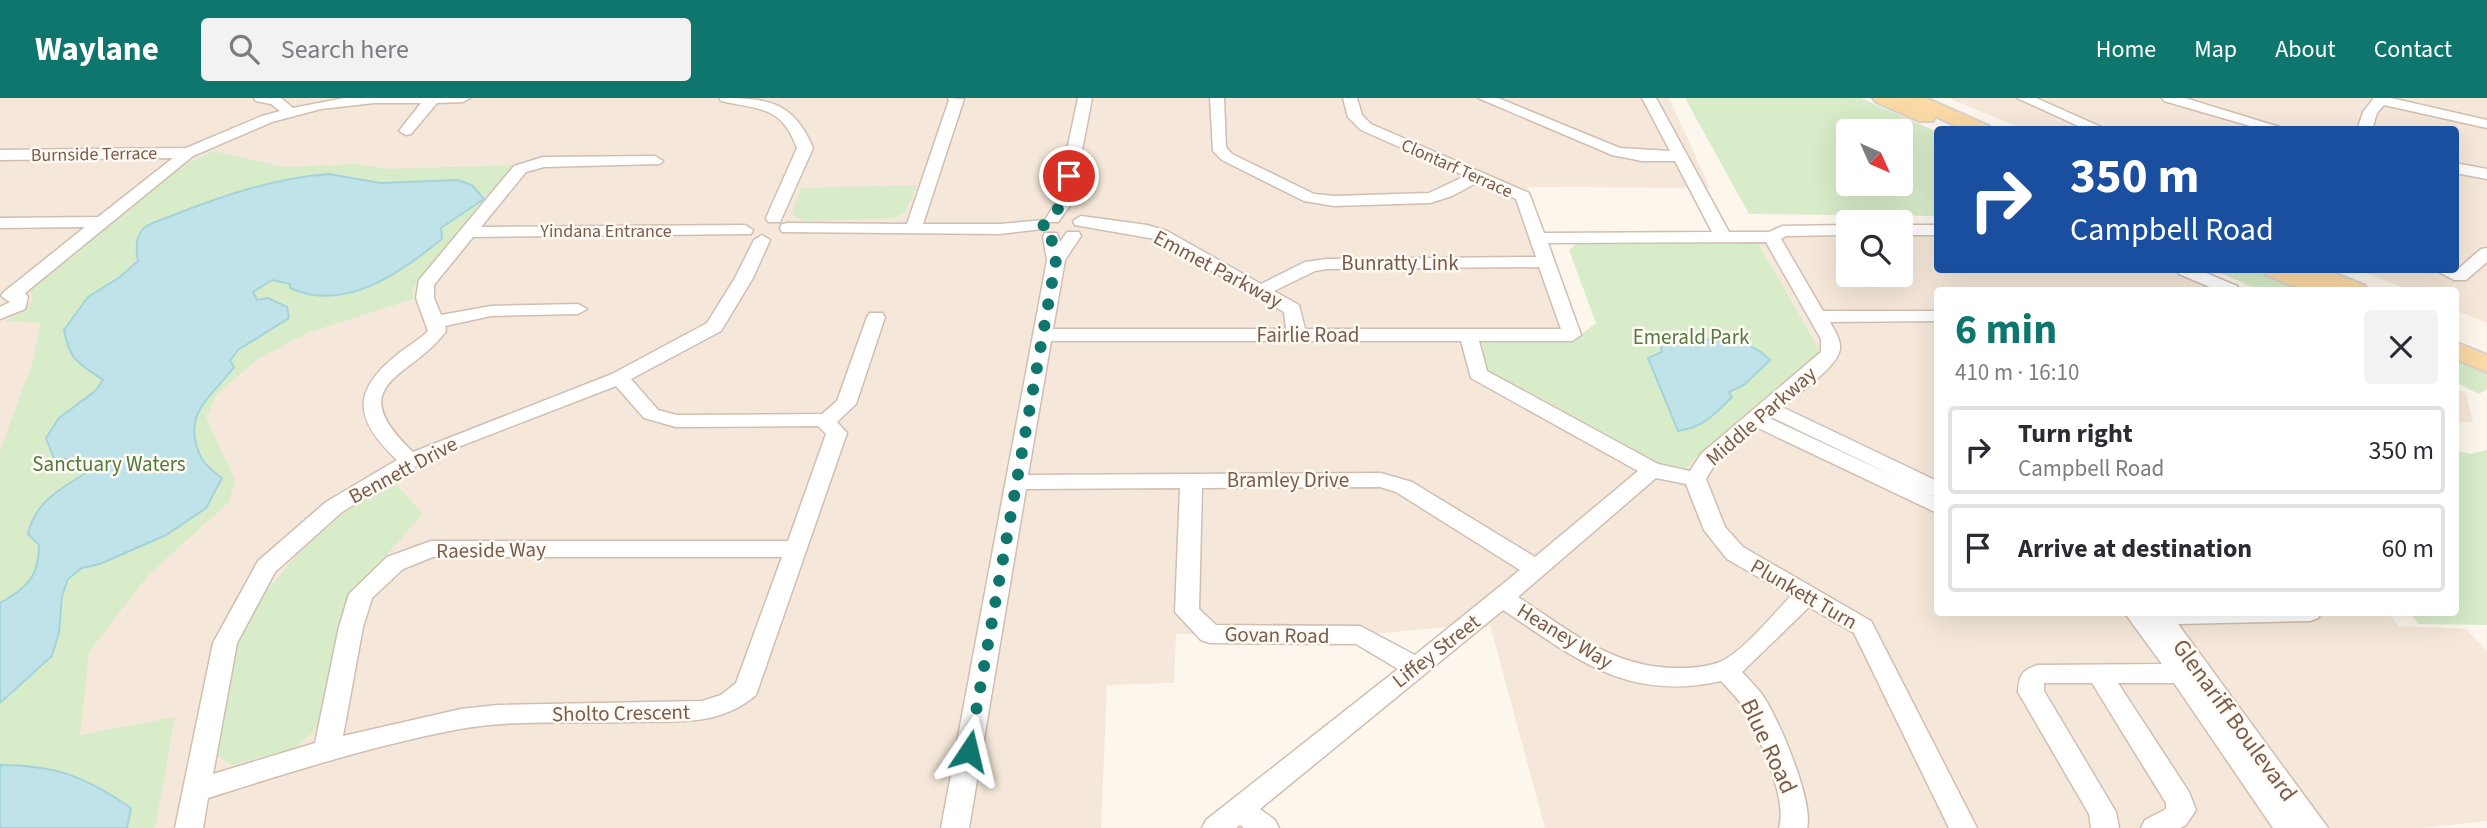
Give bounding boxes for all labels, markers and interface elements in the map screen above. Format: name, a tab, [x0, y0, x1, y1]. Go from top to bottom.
search box	[201, 18, 691, 81]
text: Waylane	[35, 26, 159, 73]
icon: search	[225, 30, 263, 68]
text: Search here	[281, 31, 409, 68]
text: Home	[2096, 32, 2156, 67]
text: Map	[2194, 32, 2237, 67]
text: About	[2275, 32, 2336, 67]
text: Contact	[2374, 32, 2452, 67]
north arrow	[1836, 119, 1913, 196]
map controls	[1836, 119, 1913, 287]
street label: Clontarf Terrace	[1397, 133, 1517, 204]
street label: Burnside Terrace	[31, 141, 157, 168]
text: 350 m	[2070, 142, 2199, 212]
pin	[1039, 146, 1099, 206]
icon: right	[1955, 154, 2046, 245]
icon: arrive	[1050, 157, 1088, 195]
text: Campbell Road	[2070, 207, 2274, 253]
button: search	[1836, 210, 1913, 287]
street label: Yindana Entrance	[539, 219, 672, 244]
street label: Emmet Parkway	[1148, 222, 1288, 316]
street label: Bunratty Link	[1341, 248, 1459, 278]
text: 6 min	[1955, 300, 2057, 360]
button: close	[2364, 310, 2438, 384]
street label: Fairlie Road	[1257, 320, 1359, 350]
park label: Emerald Park	[1633, 322, 1750, 352]
text: 410 m · 16:10	[1955, 356, 2079, 389]
street label: Middle Parkway	[1699, 359, 1823, 473]
text: Turn right	[2018, 415, 2133, 452]
street label: Bennett Drive	[343, 429, 463, 511]
icon: right	[1959, 431, 1997, 469]
text: 350 m	[2368, 432, 2434, 469]
park label: Sanctuary Waters	[32, 449, 186, 479]
text: Campbell Road	[2018, 452, 2164, 485]
street label: Bramley Drive	[1227, 465, 1349, 495]
icon: arrive	[1959, 529, 1997, 567]
text: Arrive at destination	[2018, 530, 2252, 567]
text: 60 m	[2381, 530, 2434, 567]
street label: Raeside Way	[436, 534, 546, 566]
street label: Plunkett Turn	[1745, 551, 1863, 637]
street label: Heaney Way	[1511, 596, 1619, 677]
street label: Liffey Street	[1386, 607, 1486, 695]
street label: Govan Road	[1224, 619, 1330, 651]
street label: Glenariff Boulevard	[2164, 632, 2306, 809]
street label: Blue Road	[1731, 693, 1806, 800]
street label: Sholto Crescent	[552, 697, 690, 729]
position arrow	[932, 714, 1006, 788]

